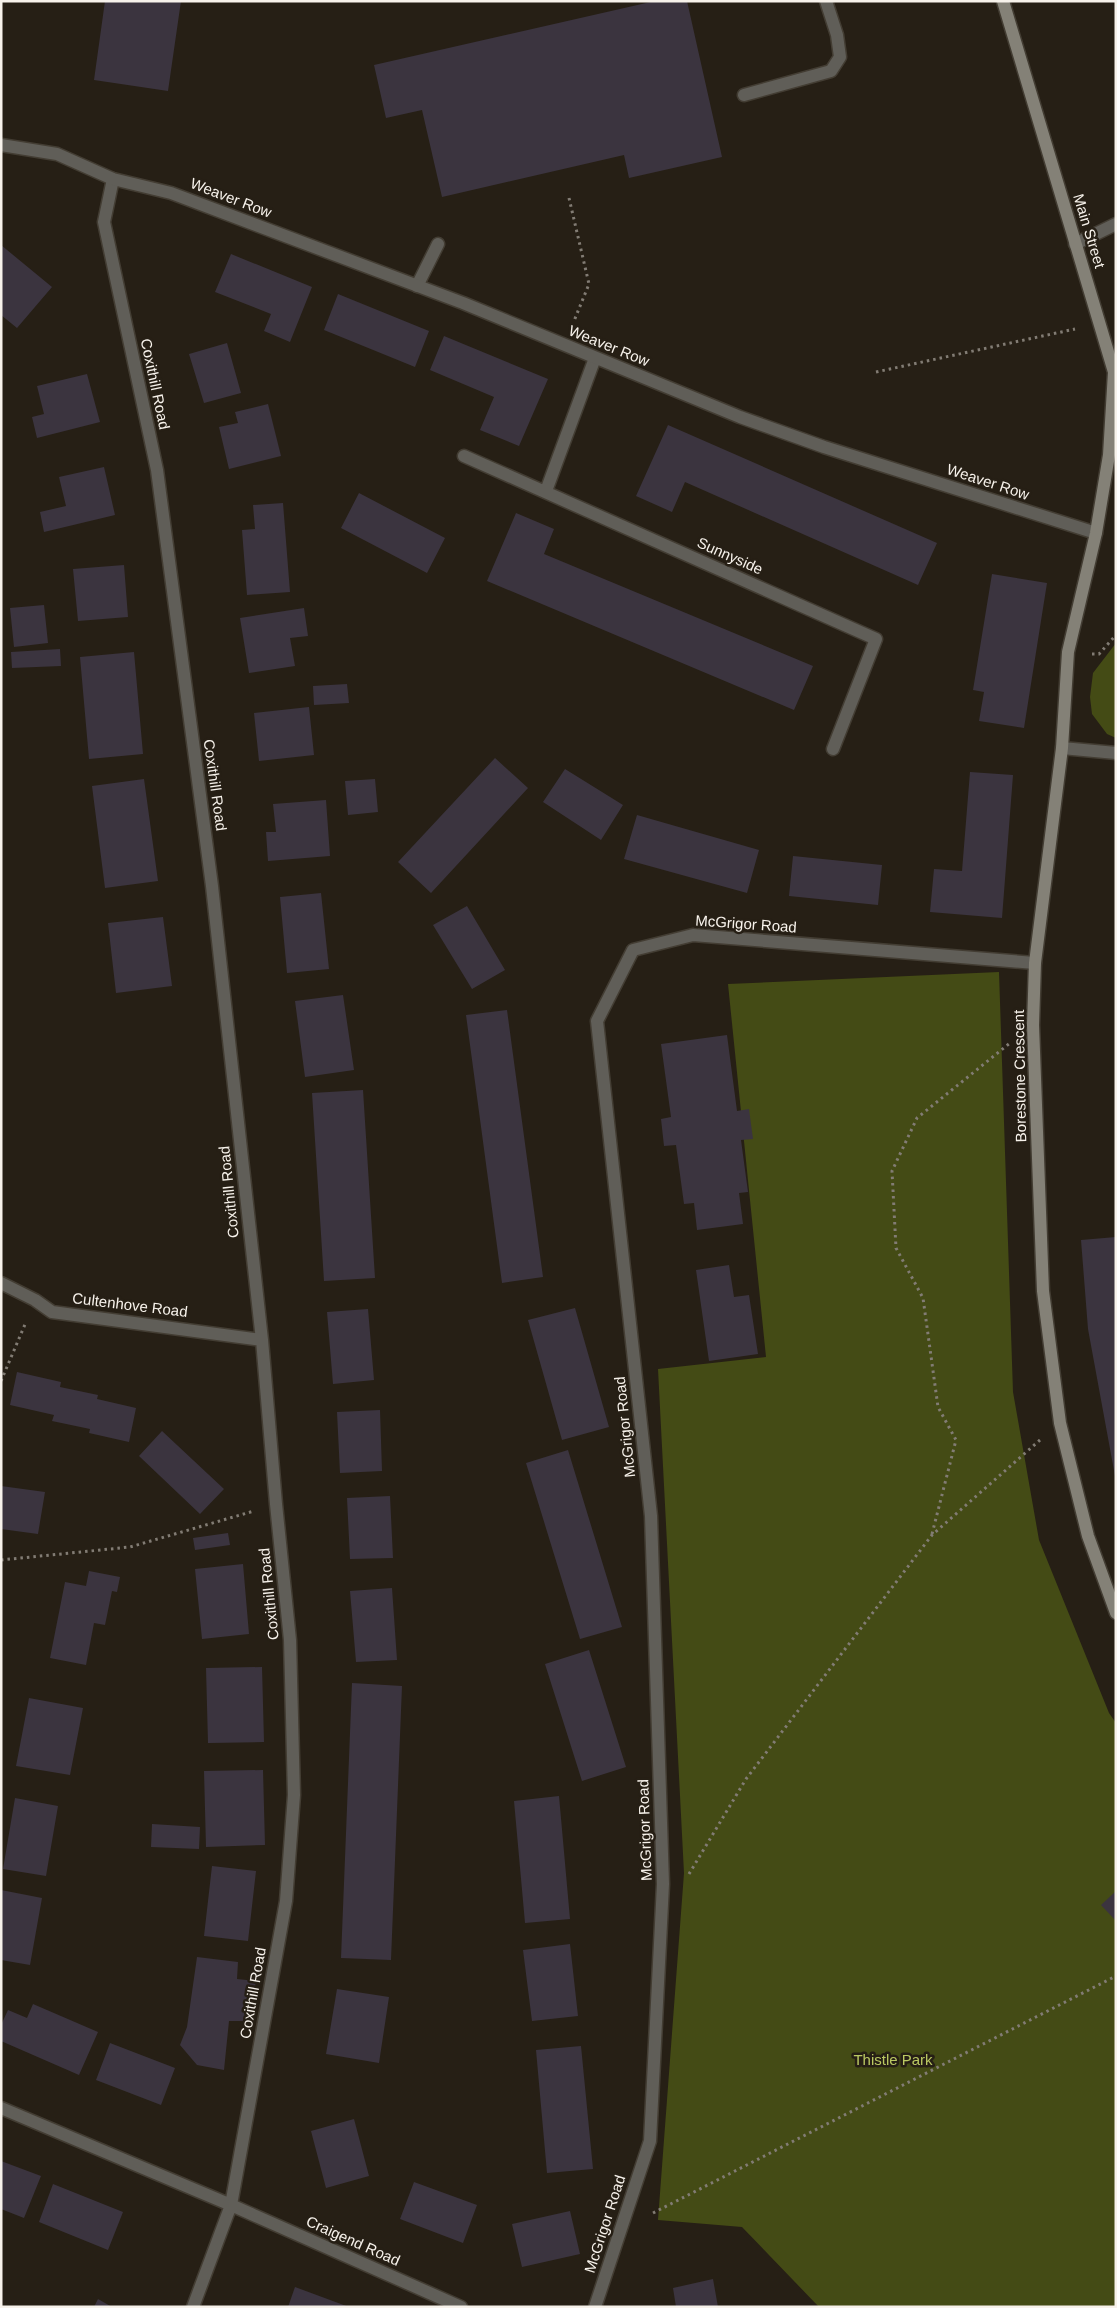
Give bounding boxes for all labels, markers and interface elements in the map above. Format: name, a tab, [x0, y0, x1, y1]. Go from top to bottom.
street label: Weaver Row	[188, 174, 274, 221]
street label: Main Street	[1070, 192, 1109, 271]
street label: Weaver Row	[566, 322, 652, 370]
street label: Coxithill Road	[138, 337, 173, 431]
street label: Weaver Row	[945, 460, 1032, 503]
street label: Sunnyside	[695, 534, 766, 578]
street label: Coxithill Road	[201, 738, 230, 832]
street label: McGrigor Road	[695, 911, 797, 936]
street label: Borestone Crescent	[1010, 1009, 1029, 1142]
street label: Coxithill Road	[215, 1145, 242, 1239]
street label: Cultenhove Road	[71, 1289, 189, 1320]
street label: McGrigor Road	[611, 1376, 638, 1479]
street label: Coxithill Road	[255, 1547, 282, 1641]
street label: McGrigor Road	[634, 1779, 655, 1881]
street label: Coxithill Road	[236, 1946, 269, 2040]
park label: Thistle Park	[853, 2051, 933, 2068]
street label: McGrigor Road	[581, 2173, 628, 2275]
street label: Craigend Road	[304, 2212, 403, 2269]

